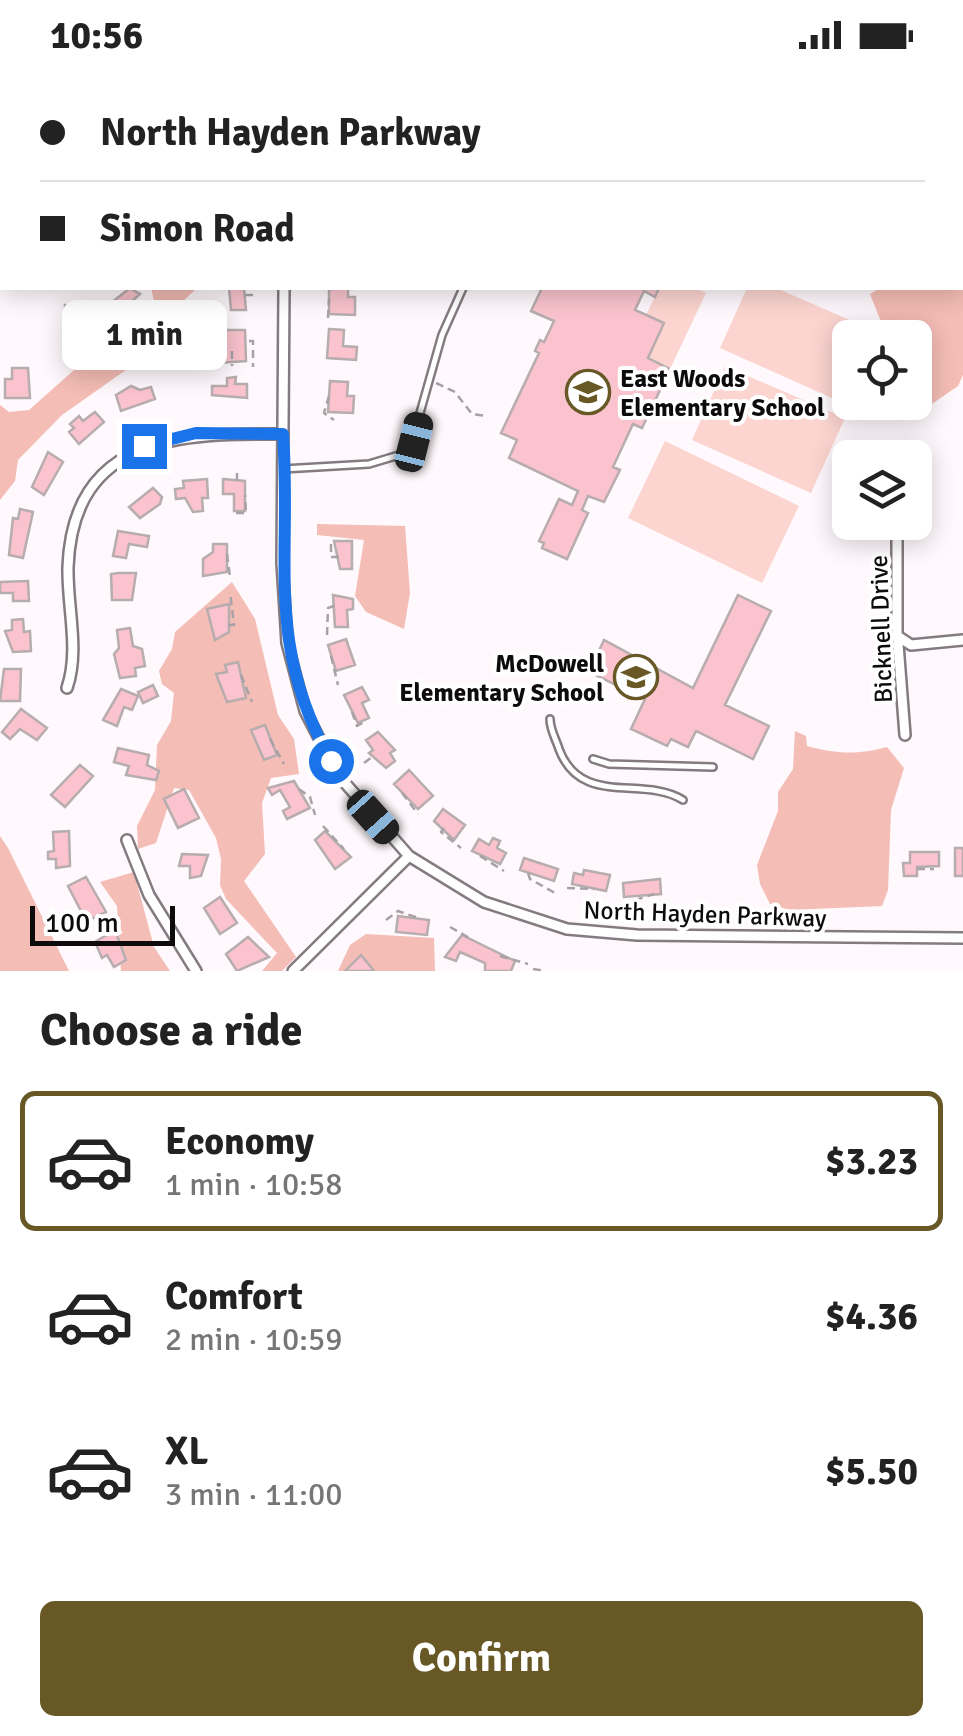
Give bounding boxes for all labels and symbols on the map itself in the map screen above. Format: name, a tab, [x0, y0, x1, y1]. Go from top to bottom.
callout: 1 min	[62, 301, 226, 371]
place label: East Woods Elementary School	[620, 363, 825, 423]
school or university icon: East Woods Elementary School	[565, 369, 611, 415]
car	[392, 409, 436, 475]
route end	[122, 424, 167, 469]
street label: Bicknell Drive	[863, 554, 899, 704]
place label: McDowell Elementary School	[399, 648, 604, 708]
school or university icon: McDowell Elementary School	[613, 654, 659, 700]
route start	[309, 739, 354, 784]
car	[342, 785, 404, 849]
street label: North Hayden Parkway	[583, 894, 827, 934]
scale bar	[30, 901, 175, 946]

